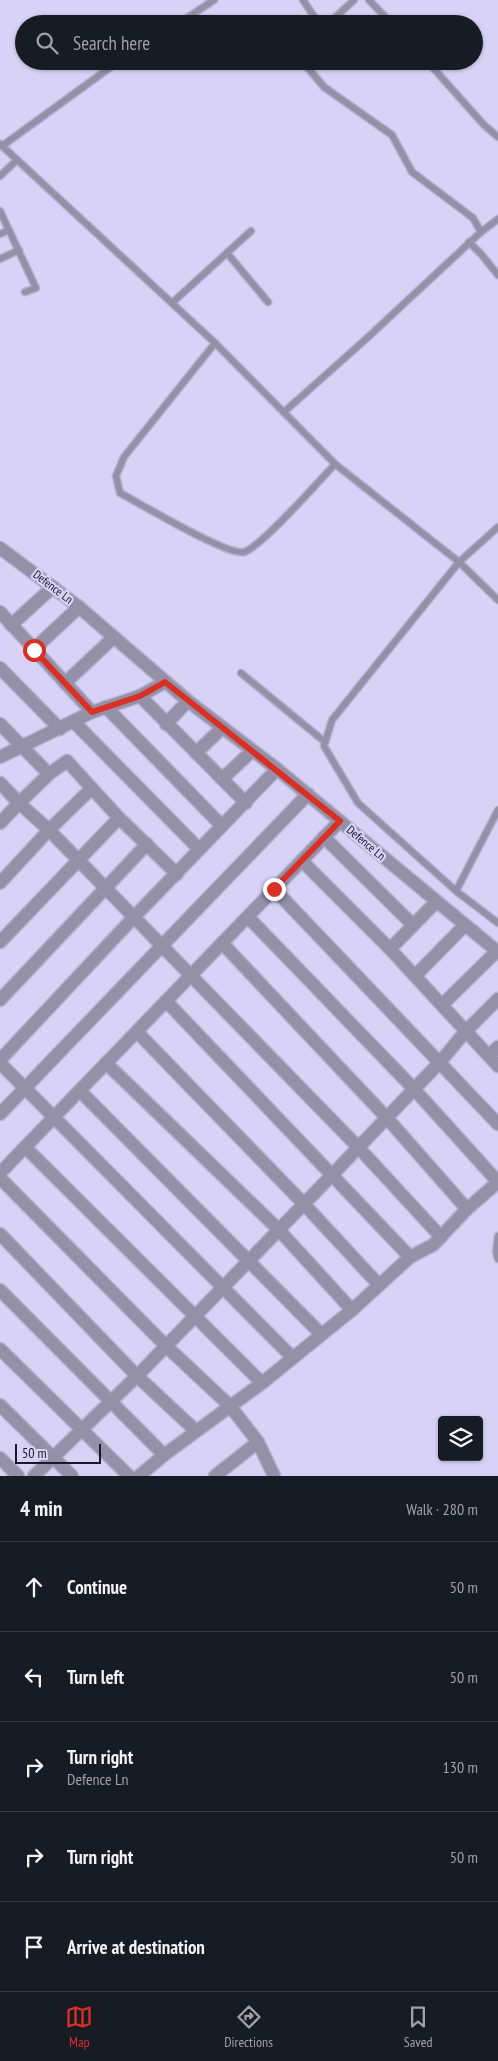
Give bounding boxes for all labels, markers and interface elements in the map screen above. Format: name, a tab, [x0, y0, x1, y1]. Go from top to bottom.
search box	[15, 15, 483, 70]
icon: search	[33, 29, 61, 57]
text: Search here	[73, 31, 150, 55]
street label: Defence Ln	[30, 567, 76, 606]
route start	[23, 639, 46, 662]
street label: Defence Ln	[344, 822, 389, 863]
route end	[263, 878, 286, 901]
map controls	[438, 1416, 483, 1461]
button: layers	[438, 1416, 483, 1461]
scale bar	[15, 1441, 101, 1464]
text: 50 m	[22, 1444, 47, 1462]
text: 4 min	[20, 1495, 62, 1522]
text: Walk · 280 m	[406, 1499, 478, 1519]
icon: ahead	[20, 1573, 48, 1601]
text: Continue	[67, 1575, 127, 1599]
text: 50 m	[450, 1577, 478, 1597]
icon: left	[20, 1663, 48, 1691]
text: Turn left	[67, 1665, 124, 1689]
text: 50 m	[450, 1667, 478, 1687]
text: Turn right	[67, 1745, 133, 1769]
icon: right	[20, 1753, 48, 1781]
text: 130 m	[443, 1757, 478, 1777]
text: Defence Ln	[67, 1769, 129, 1789]
icon: right	[20, 1843, 48, 1871]
text: Turn right	[67, 1845, 133, 1869]
text: 50 m	[450, 1847, 478, 1867]
icon: arrive	[20, 1933, 48, 1961]
text: Arrive at destination	[67, 1935, 205, 1959]
tab: Map	[65, 2003, 93, 2051]
tab: Directions	[224, 2003, 273, 2051]
tab: Saved	[404, 2003, 433, 2051]

